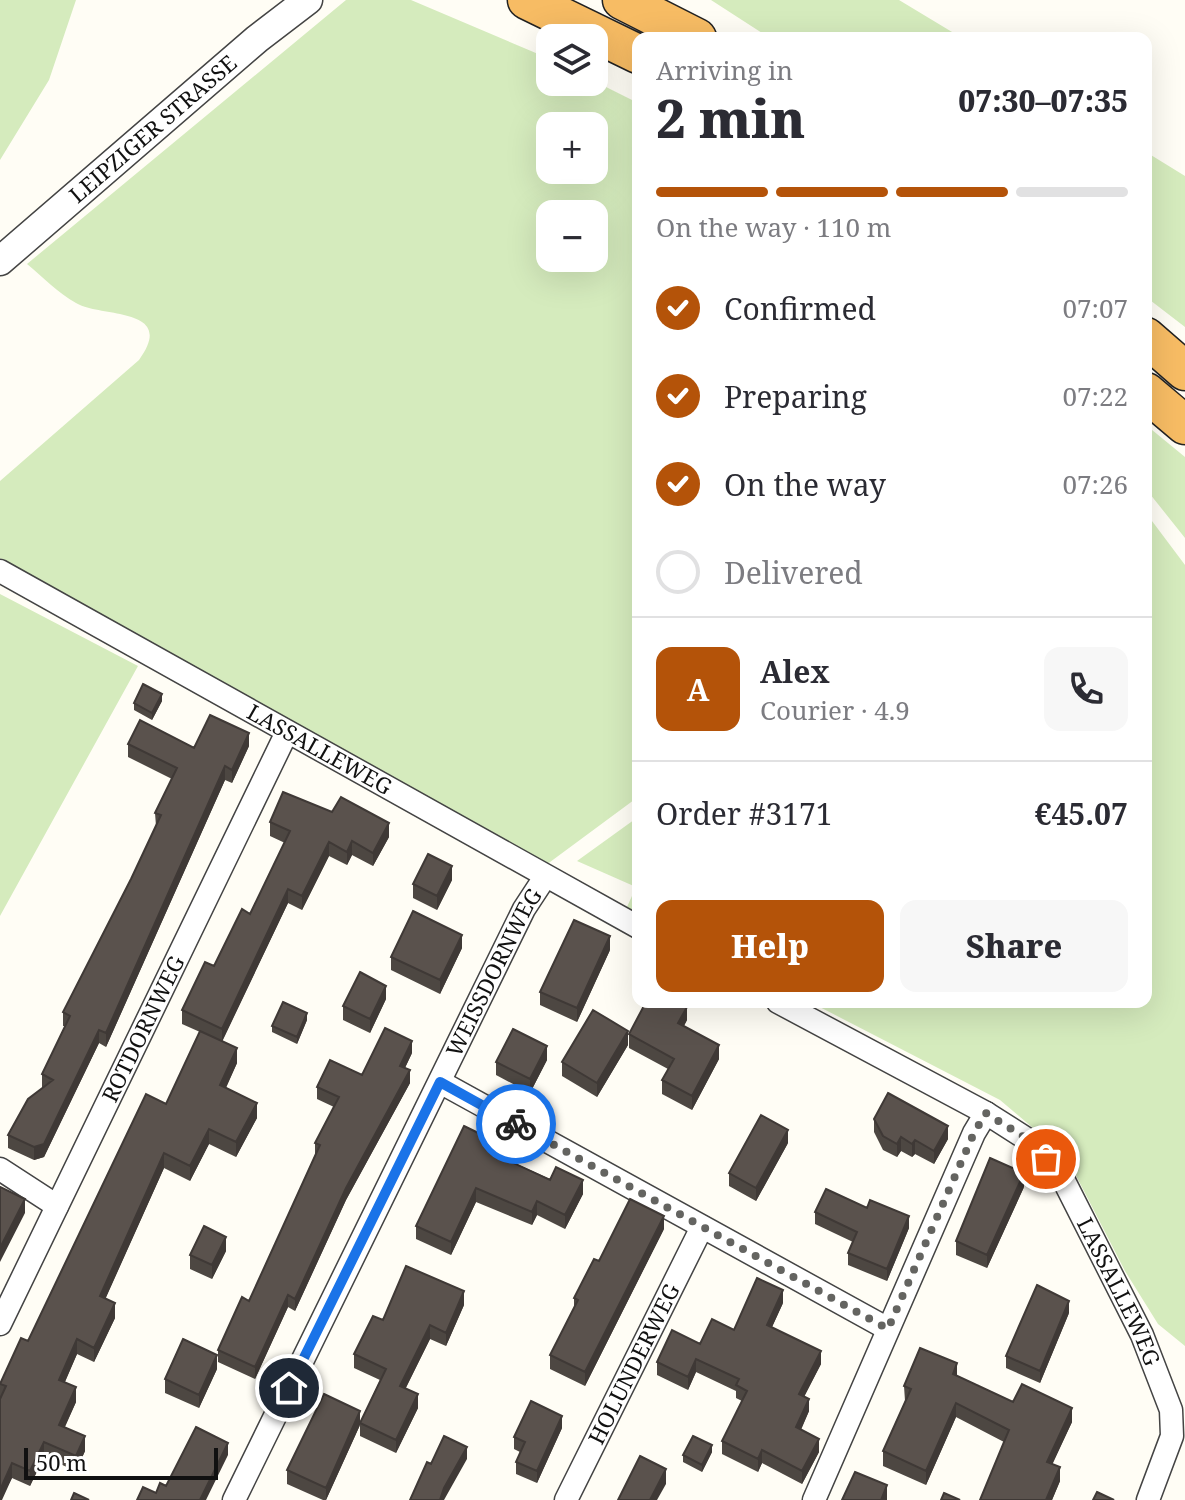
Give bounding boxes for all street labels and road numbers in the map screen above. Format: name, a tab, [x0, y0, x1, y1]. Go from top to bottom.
street label: LEIPZIGER STRASSE	[62, 47, 242, 209]
street label: LASSALLEWEG	[242, 696, 398, 801]
street label: WEISSDORNWEG	[438, 882, 548, 1061]
street label: ROTDORNWEG	[94, 950, 191, 1107]
street label: LASSALLEWEG	[1071, 1212, 1168, 1370]
street label: HOLUNDERWEG	[580, 1278, 686, 1449]

